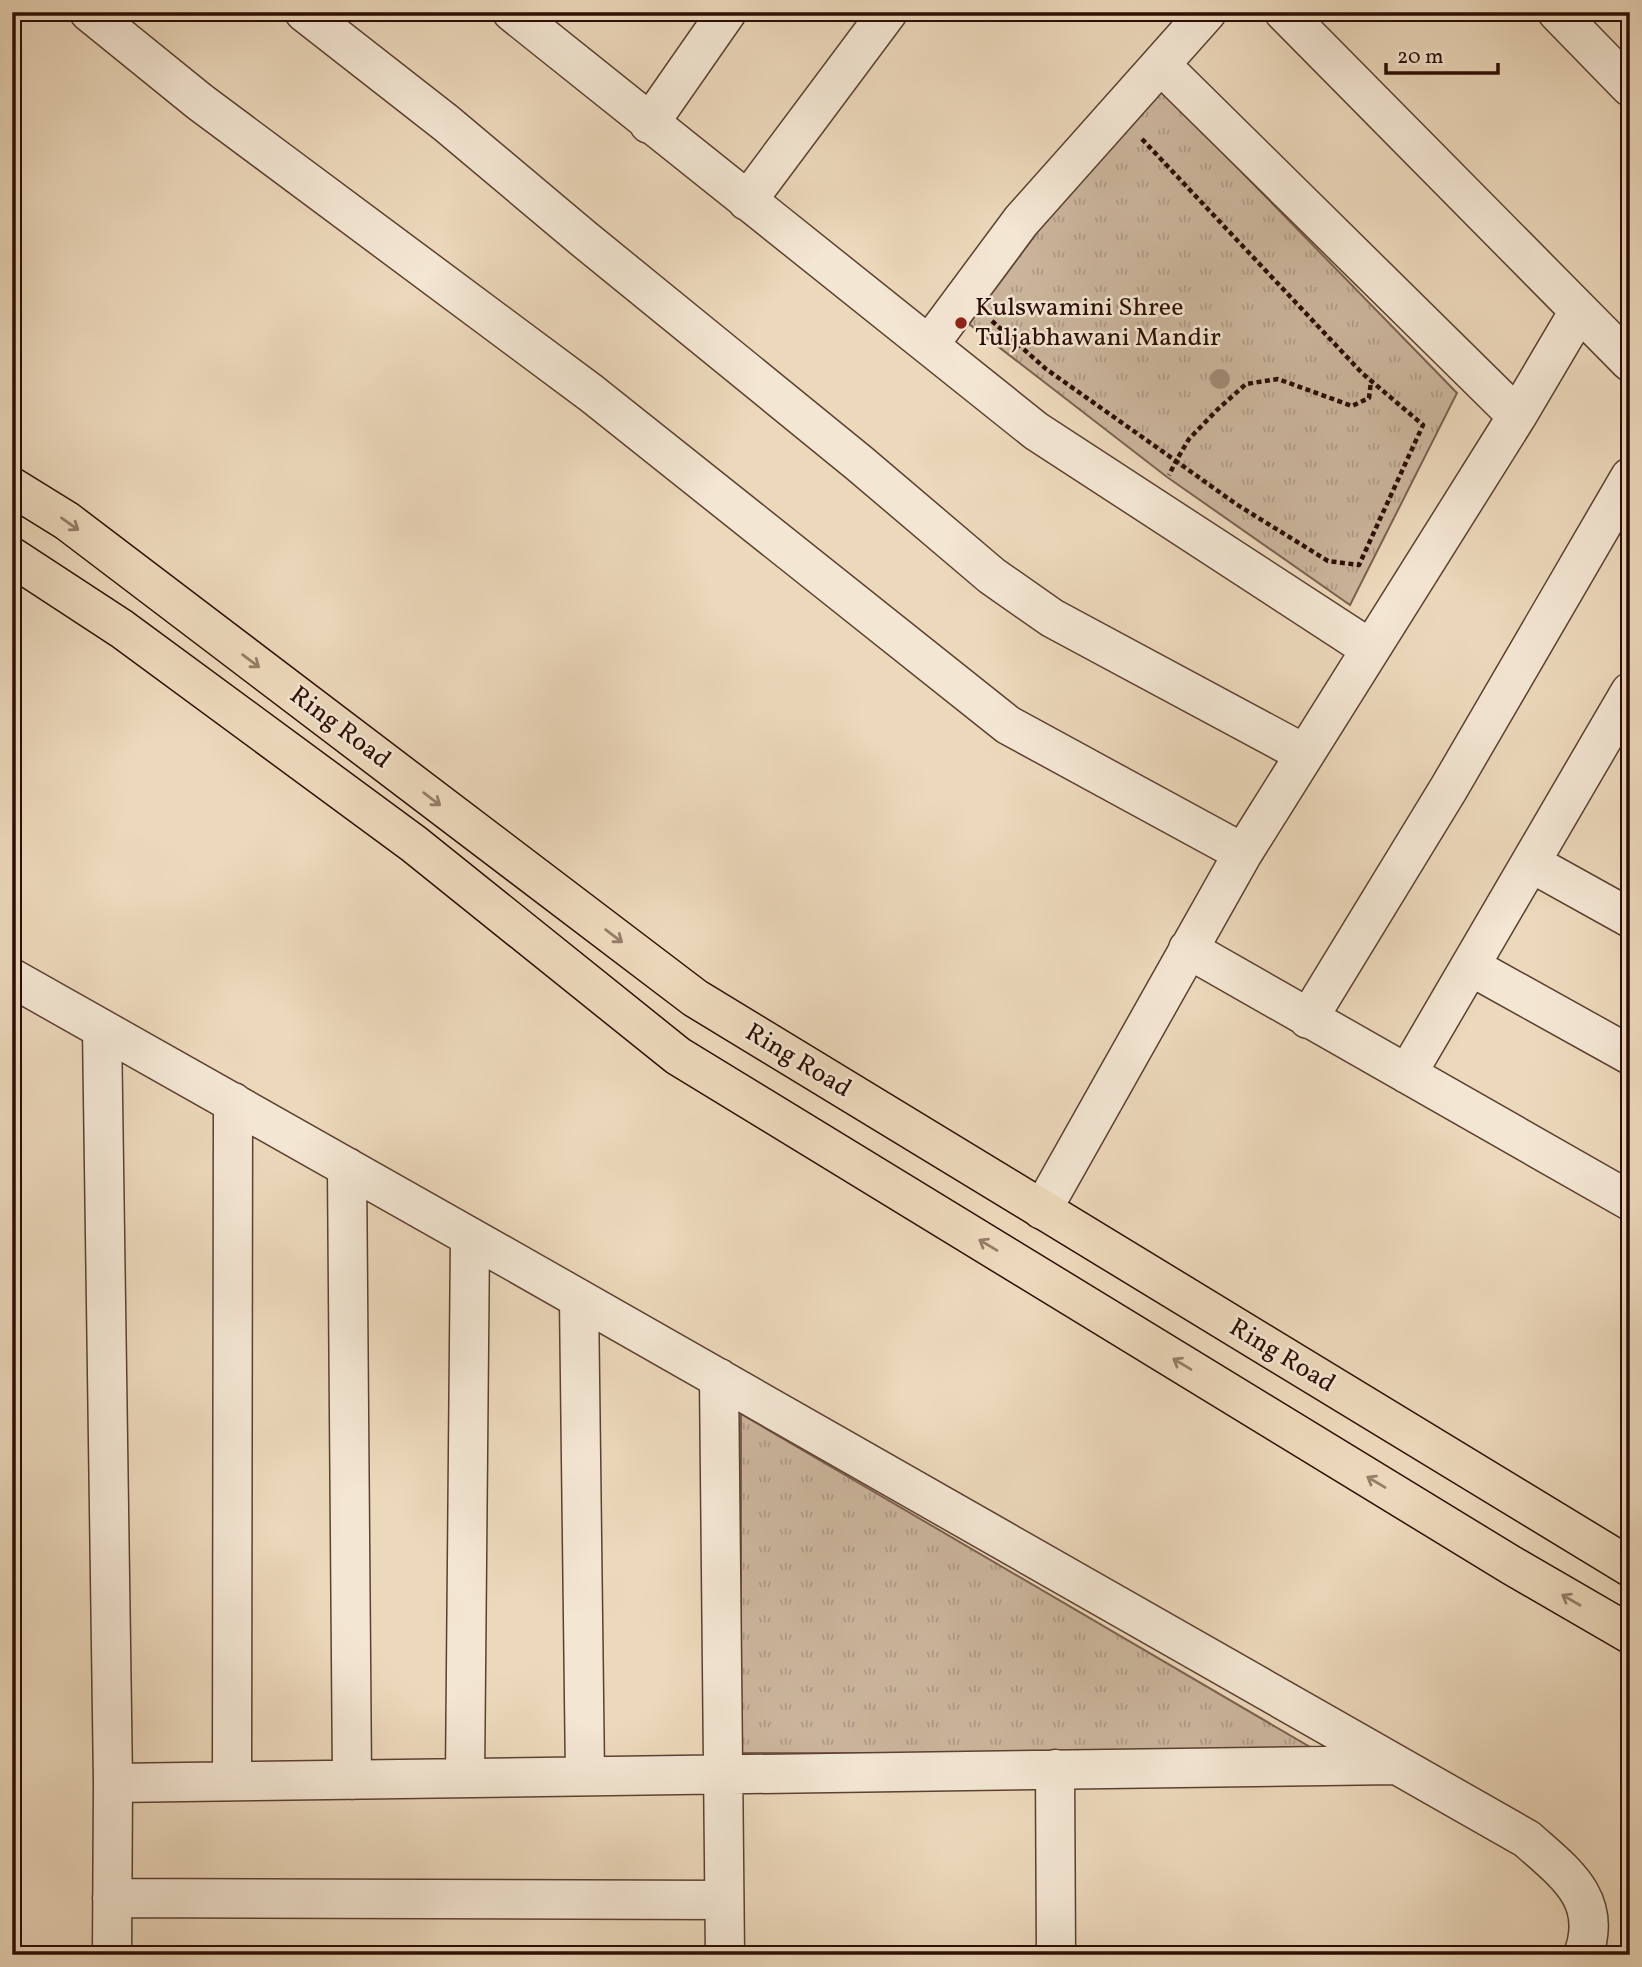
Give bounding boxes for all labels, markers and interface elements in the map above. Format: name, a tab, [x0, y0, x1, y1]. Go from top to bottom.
scale bar	[1386, 32, 1498, 76]
text: 20 m	[1397, 43, 1443, 72]
place label: Kulswamini Shree Tuljabhawani Mandir	[975, 290, 1221, 356]
marker: Kulswamini Shree Tuljabhawani Mandir	[953, 315, 969, 331]
one-way arrow	[60, 517, 79, 531]
one-way arrow	[242, 653, 261, 668]
street label: Ring Road	[282, 678, 398, 778]
one-way arrow	[423, 791, 441, 806]
one-way arrow	[604, 929, 622, 944]
street label: Ring Road	[738, 1015, 858, 1107]
one-way arrow	[978, 1238, 998, 1252]
street label: Ring Road	[1222, 1310, 1342, 1402]
one-way arrow	[1172, 1356, 1192, 1370]
one-way arrow	[1367, 1475, 1386, 1490]
one-way arrow	[1561, 1592, 1581, 1606]

